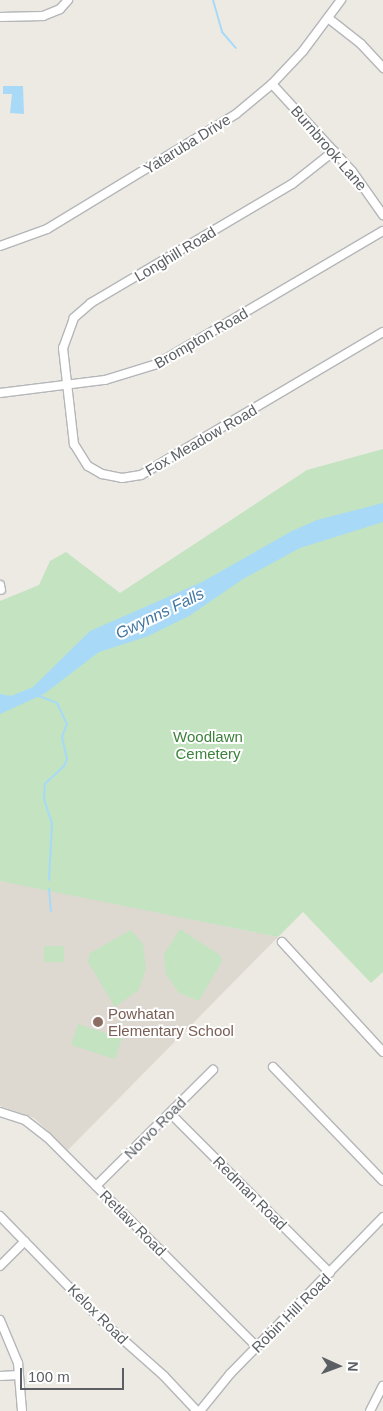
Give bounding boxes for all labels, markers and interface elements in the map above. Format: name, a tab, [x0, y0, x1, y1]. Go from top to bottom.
street label: Burnbrook Lane	[287, 102, 371, 194]
street label: Yataruba Drive	[140, 110, 234, 178]
street label: Longhill Road	[131, 223, 219, 285]
street label: Brompton Road	[151, 304, 251, 372]
street label: Fox Meadow Road	[142, 401, 260, 479]
water label: Gwynns Falls	[113, 584, 207, 644]
park label: Woodlawn Cemetery	[173, 727, 243, 762]
place label: Powhatan Elementary School	[108, 1004, 234, 1039]
marker: Powhatan Elementary School	[92, 1016, 104, 1028]
street label: Norvo Road	[120, 1093, 190, 1163]
street label: Redman Road	[209, 1152, 291, 1234]
street label: Retlaw Road	[96, 1186, 170, 1260]
street label: Robin Hill Road	[248, 1270, 334, 1356]
street label: Kelox Road	[64, 1280, 132, 1348]
north arrow	[313, 1341, 363, 1391]
scale bar	[22, 1358, 126, 1390]
text: N	[345, 1361, 361, 1372]
text: 100 m	[28, 1368, 70, 1385]

